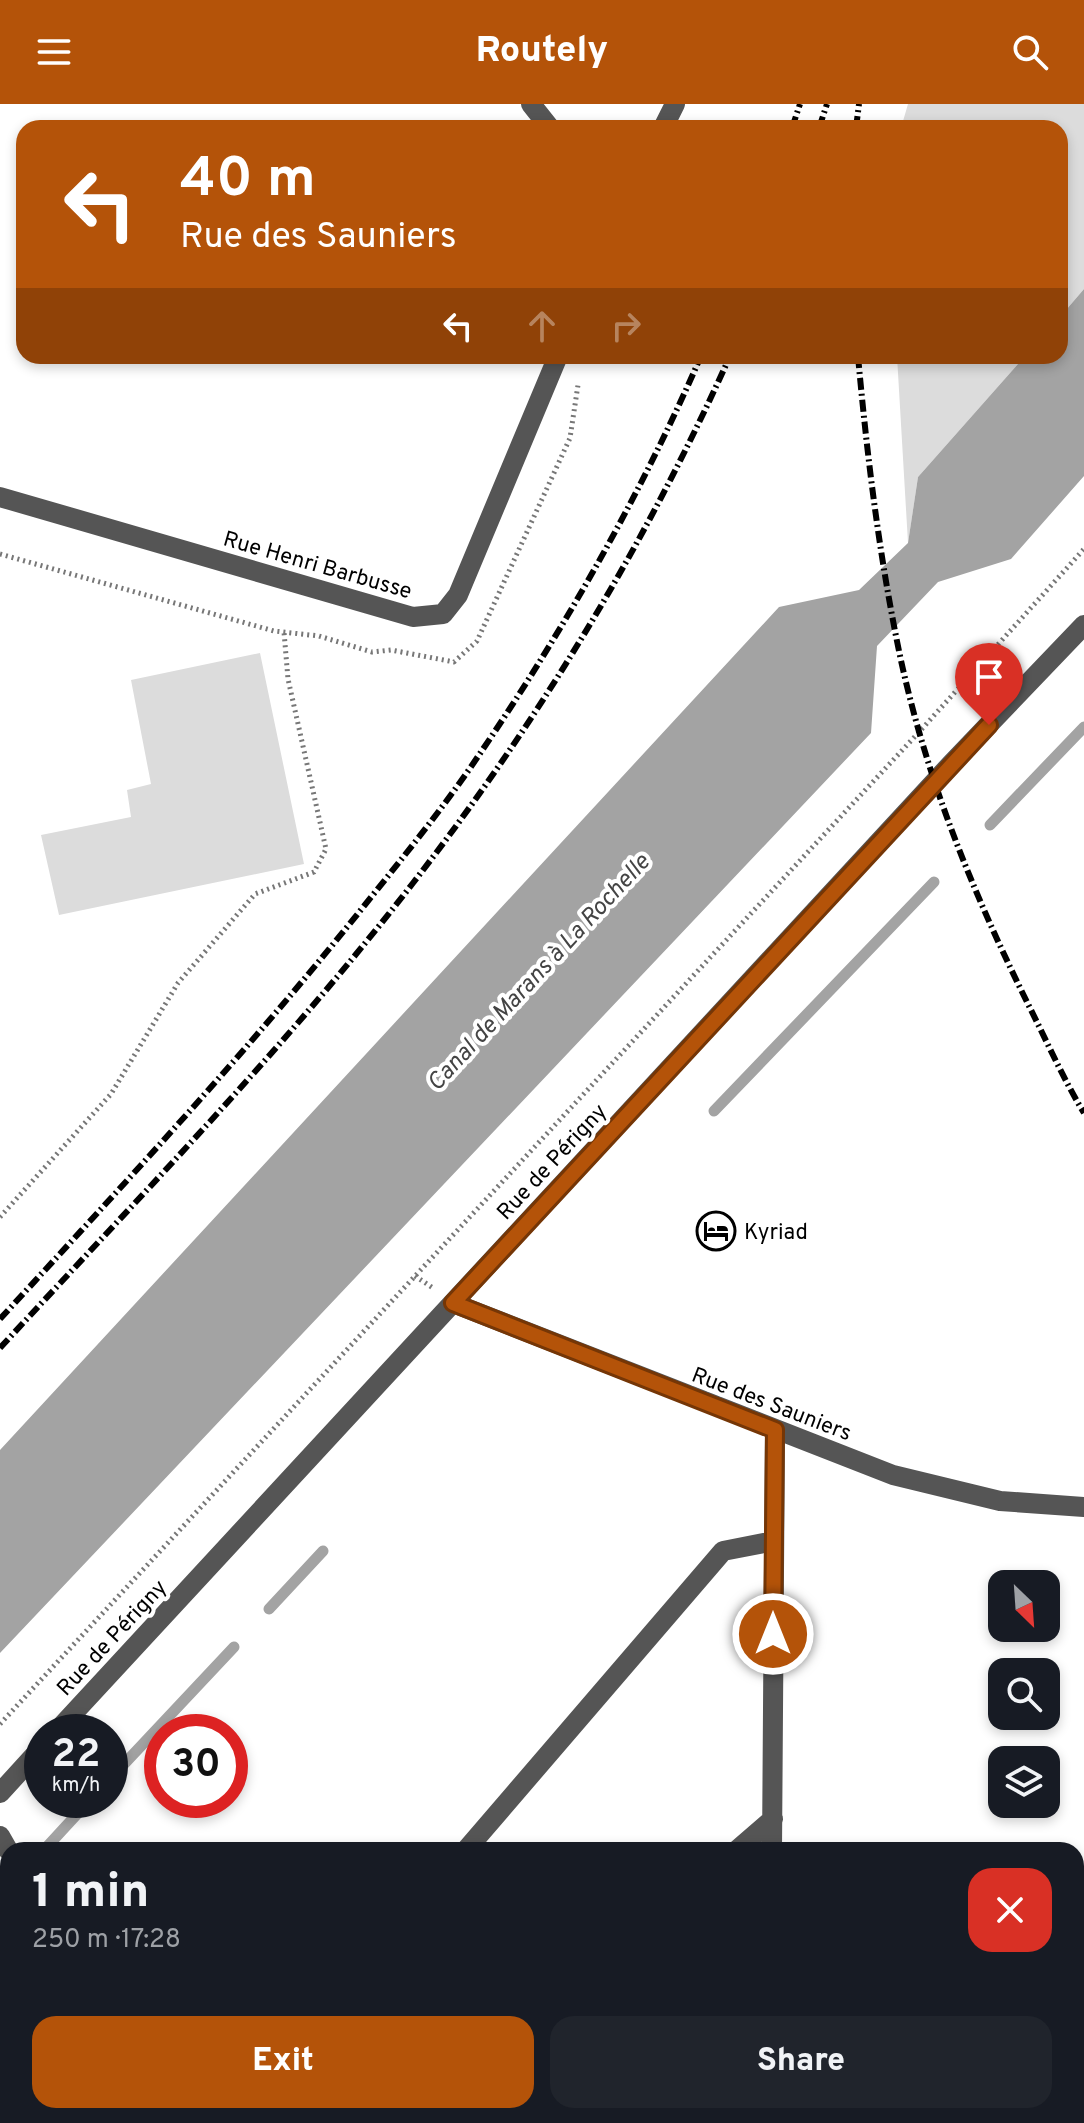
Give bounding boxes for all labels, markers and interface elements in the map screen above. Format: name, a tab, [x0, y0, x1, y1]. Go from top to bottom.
text: Routely	[476, 29, 608, 75]
icon: menu	[32, 30, 76, 74]
icon: search	[1008, 30, 1052, 74]
text: 40 m	[180, 146, 316, 216]
icon: left	[48, 152, 152, 256]
text: Rue des Sauniers	[180, 215, 457, 261]
icon: left	[436, 304, 480, 348]
icon: ahead	[520, 304, 564, 348]
icon: right	[604, 304, 648, 348]
street label: Rue Henri Barbusse	[220, 527, 415, 606]
pin	[955, 643, 1023, 725]
icon: arrive	[967, 655, 1011, 699]
water label: Canal de Marans à La Rochelle	[422, 848, 658, 1098]
street label: Rue de Périgny	[492, 1099, 614, 1227]
hotel icon: Kyriad	[695, 1210, 737, 1252]
place label: Kyriad	[744, 1220, 808, 1247]
street label: Rue des Sauniers	[687, 1362, 855, 1448]
north arrow	[988, 1570, 1060, 1642]
map controls	[988, 1570, 1060, 1818]
street label: Rue de Périgny	[52, 1575, 174, 1703]
position arrow	[731, 1592, 815, 1676]
button: search	[988, 1658, 1060, 1730]
speed limit sign: 30	[144, 1714, 248, 1818]
text: 22	[52, 1731, 100, 1781]
button: layers	[988, 1746, 1060, 1818]
text: km/h	[52, 1773, 100, 1799]
text: 1 min	[32, 1864, 149, 1924]
button: close	[968, 1868, 1052, 1952]
text: 250 m · 17:28	[32, 1924, 181, 1957]
button: Exit	[32, 2016, 534, 2108]
button: Share	[550, 2016, 1052, 2108]

